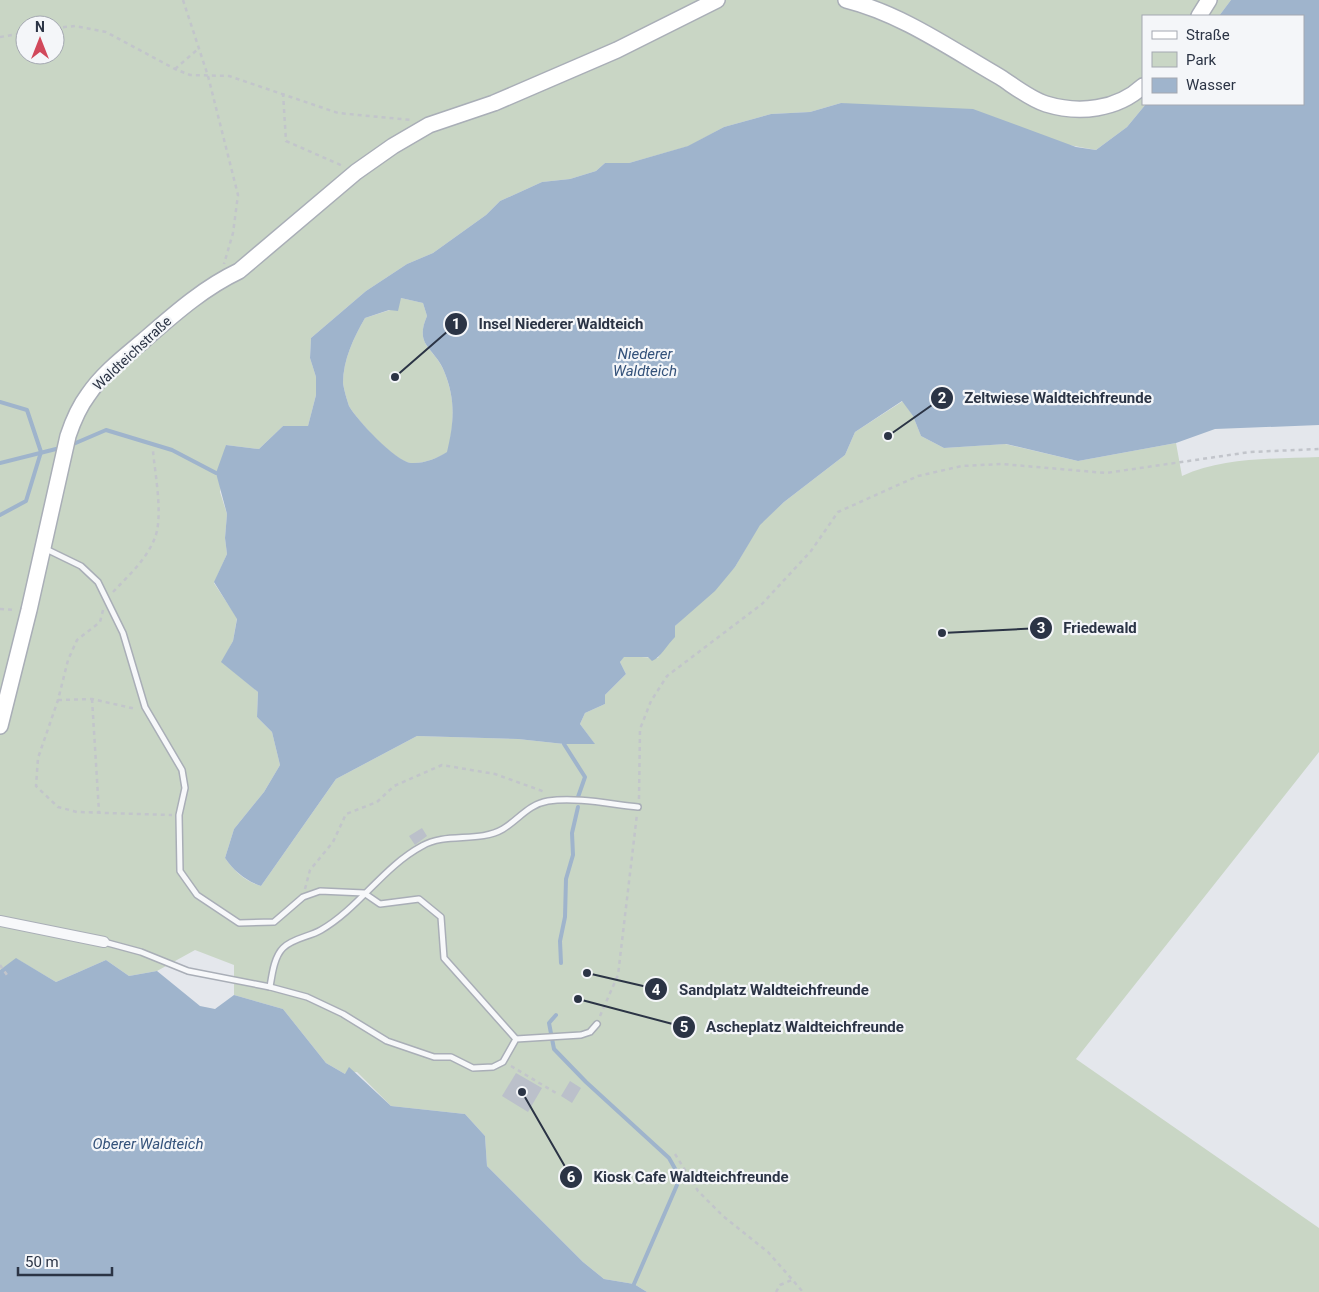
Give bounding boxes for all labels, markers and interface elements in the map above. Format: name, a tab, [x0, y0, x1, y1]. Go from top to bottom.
north arrow	[15, 15, 65, 65]
legend	[1142, 15, 1304, 105]
text: N	[35, 19, 45, 35]
text: Straße	[1186, 26, 1230, 44]
text: Park	[1186, 51, 1217, 69]
text: Wasser	[1186, 76, 1236, 94]
callout: Insel Niederer Waldteich	[444, 309, 654, 339]
street label: Waldteichstraße	[90, 313, 174, 393]
text: 1	[452, 315, 460, 333]
text: Insel Niederer Waldteich	[479, 315, 643, 333]
water label: Niederer Waldteich	[613, 345, 677, 380]
callout: Zeltwiese Waldteichfreunde	[930, 383, 1162, 413]
text: 2	[938, 389, 947, 407]
text: Zeltwiese Waldteichfreunde	[964, 389, 1152, 407]
callout: Friedewald	[1028, 613, 1147, 643]
text: 3	[1037, 619, 1045, 637]
text: Friedewald	[1063, 619, 1137, 637]
callout: Sandplatz Waldteichfreunde	[644, 974, 879, 1004]
text: 4	[652, 981, 661, 999]
text: Sandplatz Waldteichfreunde	[679, 981, 869, 999]
callout: Ascheplatz Waldteichfreunde	[671, 1012, 914, 1042]
text: 5	[680, 1018, 688, 1036]
text: Ascheplatz Waldteichfreunde	[706, 1018, 904, 1036]
water label: Oberer Waldteich	[93, 1135, 203, 1153]
callout: Kiosk Cafe Waldteichfreunde	[559, 1162, 799, 1192]
text: 6	[567, 1168, 576, 1186]
text: Kiosk Cafe Waldteichfreunde	[593, 1168, 789, 1186]
scale bar	[18, 1244, 111, 1276]
text: 50 m	[25, 1253, 59, 1271]

